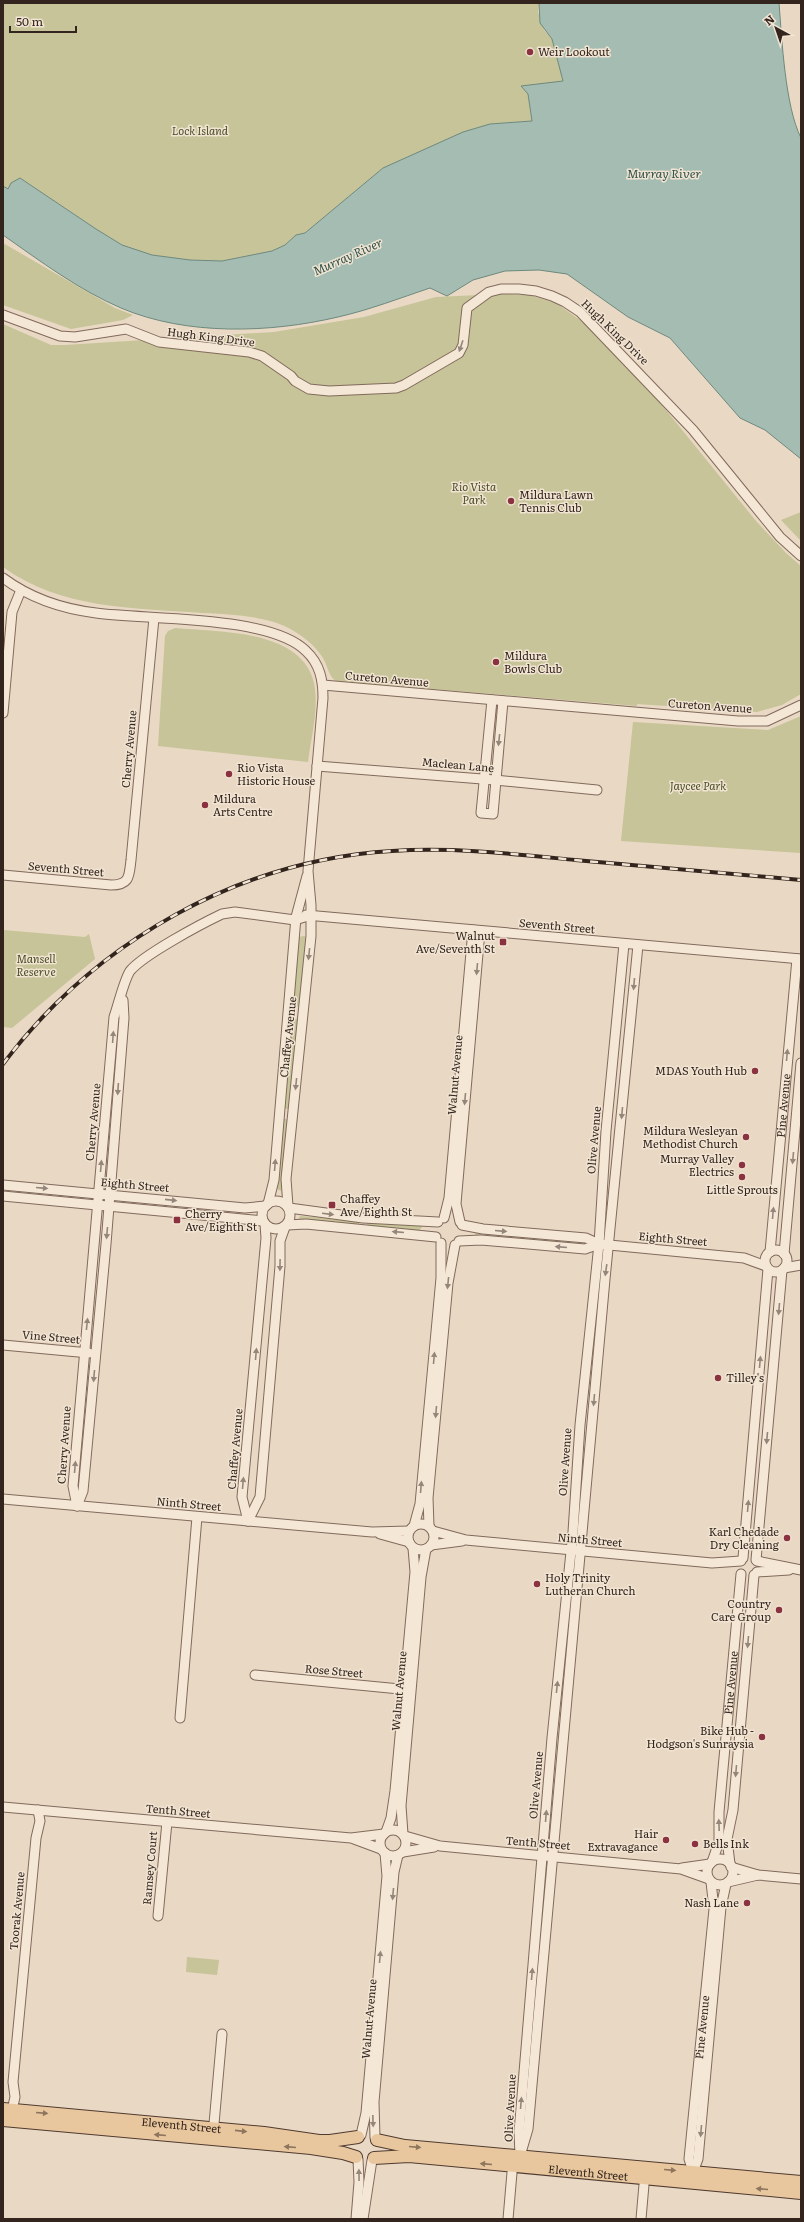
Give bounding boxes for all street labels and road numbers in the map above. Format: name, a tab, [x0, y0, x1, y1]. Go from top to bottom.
street label: Hugh King Drive	[578, 295, 653, 368]
street label: Hugh King Drive	[166, 323, 256, 349]
street label: Cureton Avenue	[345, 666, 430, 690]
street label: Cureton Avenue	[668, 694, 753, 716]
street label: Cherry Avenue	[117, 709, 139, 788]
street label: Maclean Lane	[421, 753, 495, 775]
street label: Seventh Street	[27, 857, 105, 879]
street label: Seventh Street	[518, 914, 596, 936]
street label: Chaffey Avenue	[275, 995, 299, 1078]
street label: Walnut Avenue	[443, 1034, 465, 1116]
street label: Pine Avenue	[772, 1073, 793, 1138]
street label: Cherry Avenue	[81, 1082, 103, 1161]
street label: Olive Avenue	[582, 1105, 604, 1175]
street label: Eighth Street	[100, 1173, 171, 1195]
street label: Eighth Street	[638, 1227, 709, 1249]
street label: Vine Street	[21, 1325, 81, 1347]
street label: Cherry Avenue	[52, 1405, 74, 1484]
street label: Chaffey Avenue	[222, 1407, 246, 1490]
street label: Olive Avenue	[554, 1427, 574, 1496]
street label: Ninth Street	[156, 1492, 223, 1514]
street label: Ninth Street	[557, 1528, 624, 1550]
street label: Walnut Avenue	[387, 1650, 409, 1732]
street label: Pine Avenue	[719, 1650, 741, 1715]
street label: Rose Street	[304, 1659, 364, 1681]
street label: Olive Avenue	[524, 1750, 546, 1820]
street label: Tenth Street	[145, 1799, 212, 1821]
street label: Ramsey Court	[138, 1830, 160, 1905]
street label: Tenth Street	[505, 1831, 572, 1853]
street label: Toorak Avenue	[5, 1871, 27, 1951]
street label: Walnut Avenue	[357, 1978, 379, 2060]
street label: Pine Avenue	[690, 1994, 712, 2060]
street label: Olive Avenue	[499, 2073, 519, 2142]
street label: Eleventh Street	[141, 2113, 223, 2136]
street label: Eleventh Street	[547, 2160, 630, 2184]

